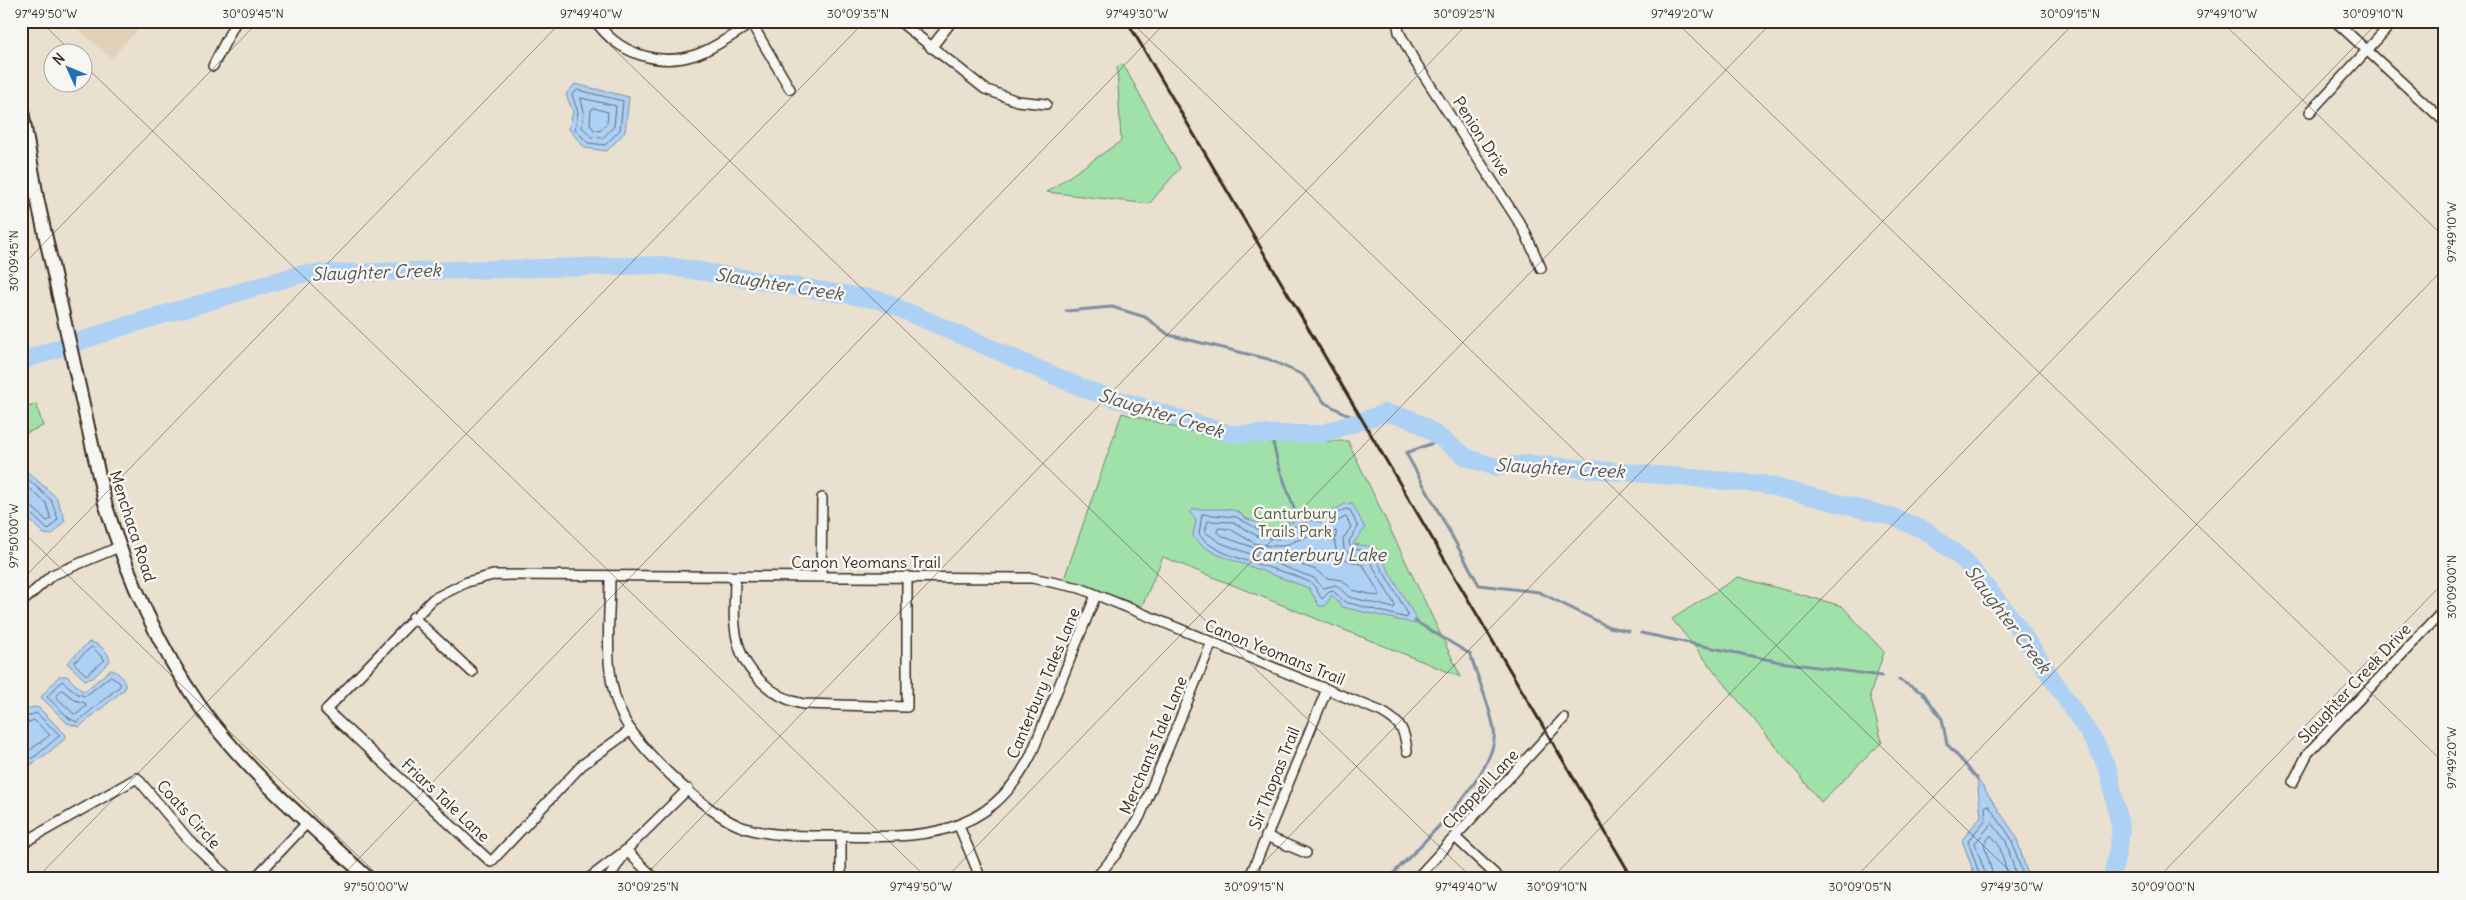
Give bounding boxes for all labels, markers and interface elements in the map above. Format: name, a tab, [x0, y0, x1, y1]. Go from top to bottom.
text: 97°49'50"W	[15, 6, 77, 21]
text: 30°09'45"N	[222, 6, 284, 21]
text: 97°49'40"W	[560, 6, 622, 21]
text: 30°09'35"N	[827, 6, 889, 21]
text: 97°49'30"W	[1106, 6, 1168, 21]
text: 30°09'25"N	[1433, 6, 1495, 21]
text: 97°49'20"W	[1651, 6, 1713, 21]
text: 30°09'15"N	[2040, 6, 2100, 21]
text: 97°49'10"W	[2197, 6, 2257, 21]
text: 30°09'10"N	[2343, 6, 2403, 21]
north arrow	[42, 42, 92, 92]
text: N	[49, 49, 68, 69]
street label: Penion Drive	[1449, 93, 1515, 179]
text: 97°49'10"W	[2444, 202, 2459, 262]
text: 30°09'45"N	[6, 230, 21, 292]
water label: Slaughter Creek	[311, 258, 443, 286]
water label: Slaughter Creek	[713, 263, 846, 306]
water label: Slaughter Creek	[1096, 383, 1228, 443]
water label: Slaughter Creek	[1495, 453, 1627, 483]
street label: Menchaca Road	[106, 468, 160, 584]
park label: Canturbury Trails Park	[1253, 503, 1337, 541]
text: 97°50'00"W	[6, 504, 21, 568]
water label: Canterbury Lake	[1250, 543, 1387, 566]
street label: Canon Yeomans Trail	[791, 552, 941, 572]
text: 30°09'00"N	[2444, 555, 2459, 619]
water label: Slaughter Creek	[1960, 560, 2057, 679]
street label: Canterbury Tales Lane	[1002, 605, 1084, 761]
street label: Canon Yeomans Trail	[1202, 615, 1348, 689]
street label: Slaughter Creek Drive	[2293, 619, 2415, 747]
street label: Merchants Tale Lane	[1115, 673, 1191, 817]
street label: Sir Thopas Trail	[1244, 724, 1304, 832]
text: 97°49'20"W	[2444, 727, 2459, 789]
street label: Chappell Lane	[1438, 745, 1522, 833]
street label: Friars Tale Lane	[398, 754, 494, 846]
street label: Coats Circle	[153, 775, 225, 853]
text: 97°50'00"W	[344, 879, 408, 894]
text: 30°09'25"N	[617, 879, 679, 894]
text: 97°49'50"W	[890, 879, 952, 894]
text: 30°09'15"N	[1224, 879, 1284, 894]
text: 97°49'40"W	[1435, 879, 1497, 894]
text: 30°09'10"N	[1527, 879, 1587, 894]
text: 30°09'05"N	[1829, 879, 1892, 894]
text: 97°49'30"W	[1981, 879, 2043, 894]
text: 30°09'00"N	[2131, 879, 2195, 894]

